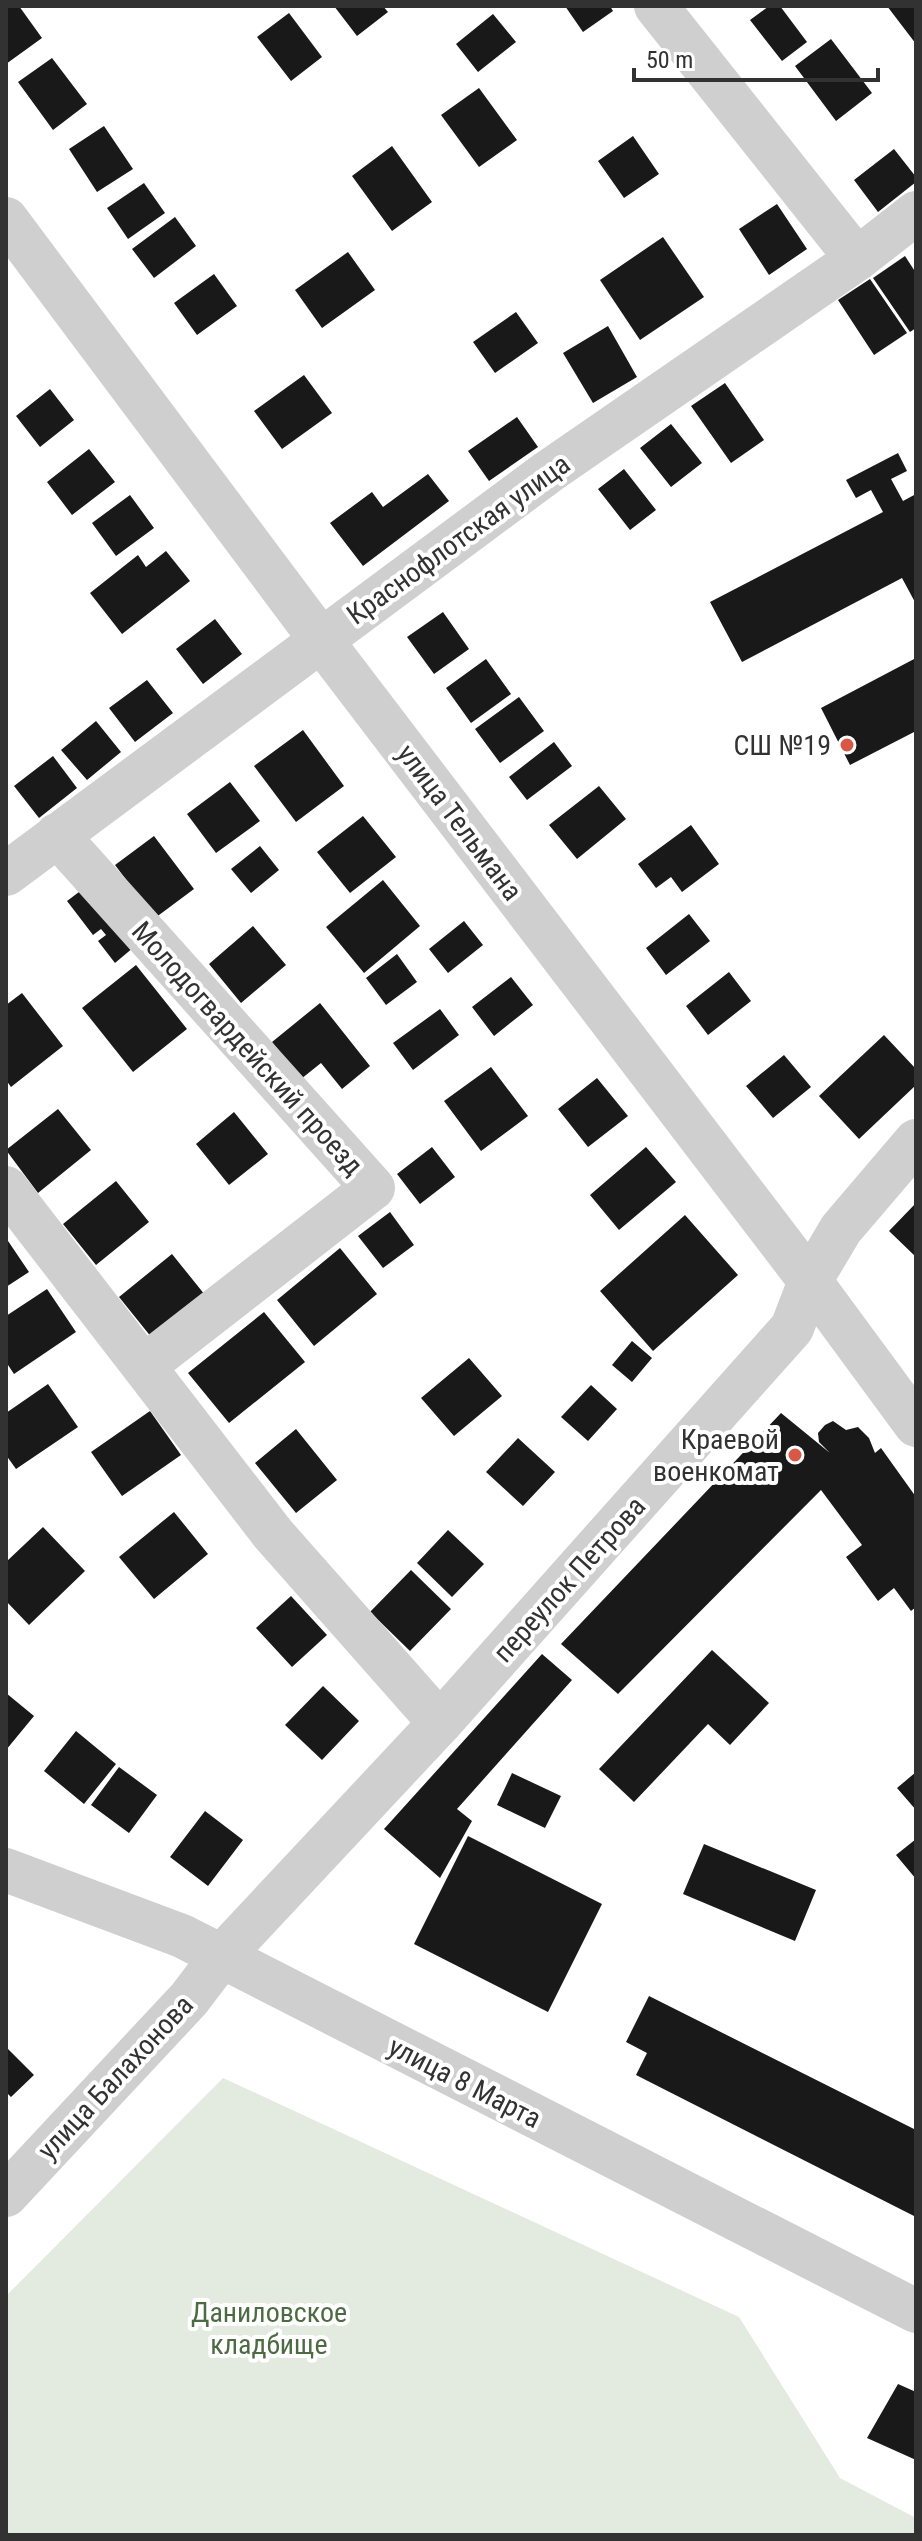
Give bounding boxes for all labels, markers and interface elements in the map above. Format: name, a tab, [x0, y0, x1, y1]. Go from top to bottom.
scale bar	[634, 32, 878, 82]
text: 50 m	[646, 46, 693, 74]
street label: Краснофлотская улица	[340, 447, 576, 631]
place label: СШ №19	[733, 729, 831, 762]
marker: СШ №19	[838, 736, 856, 754]
street label: улица Тельмана	[390, 738, 529, 907]
street label: Молодогвардейский проезд	[125, 915, 370, 1182]
place label: Краевой военкомат	[653, 1423, 779, 1488]
marker: Краевой военкомат	[786, 1446, 804, 1464]
street label: переулок Петрова	[486, 1490, 652, 1669]
street label: улица Балахонова	[31, 1988, 200, 2166]
street label: улица 8 Марта	[383, 2030, 547, 2135]
park label: Даниловское кладбище	[191, 2296, 347, 2361]

